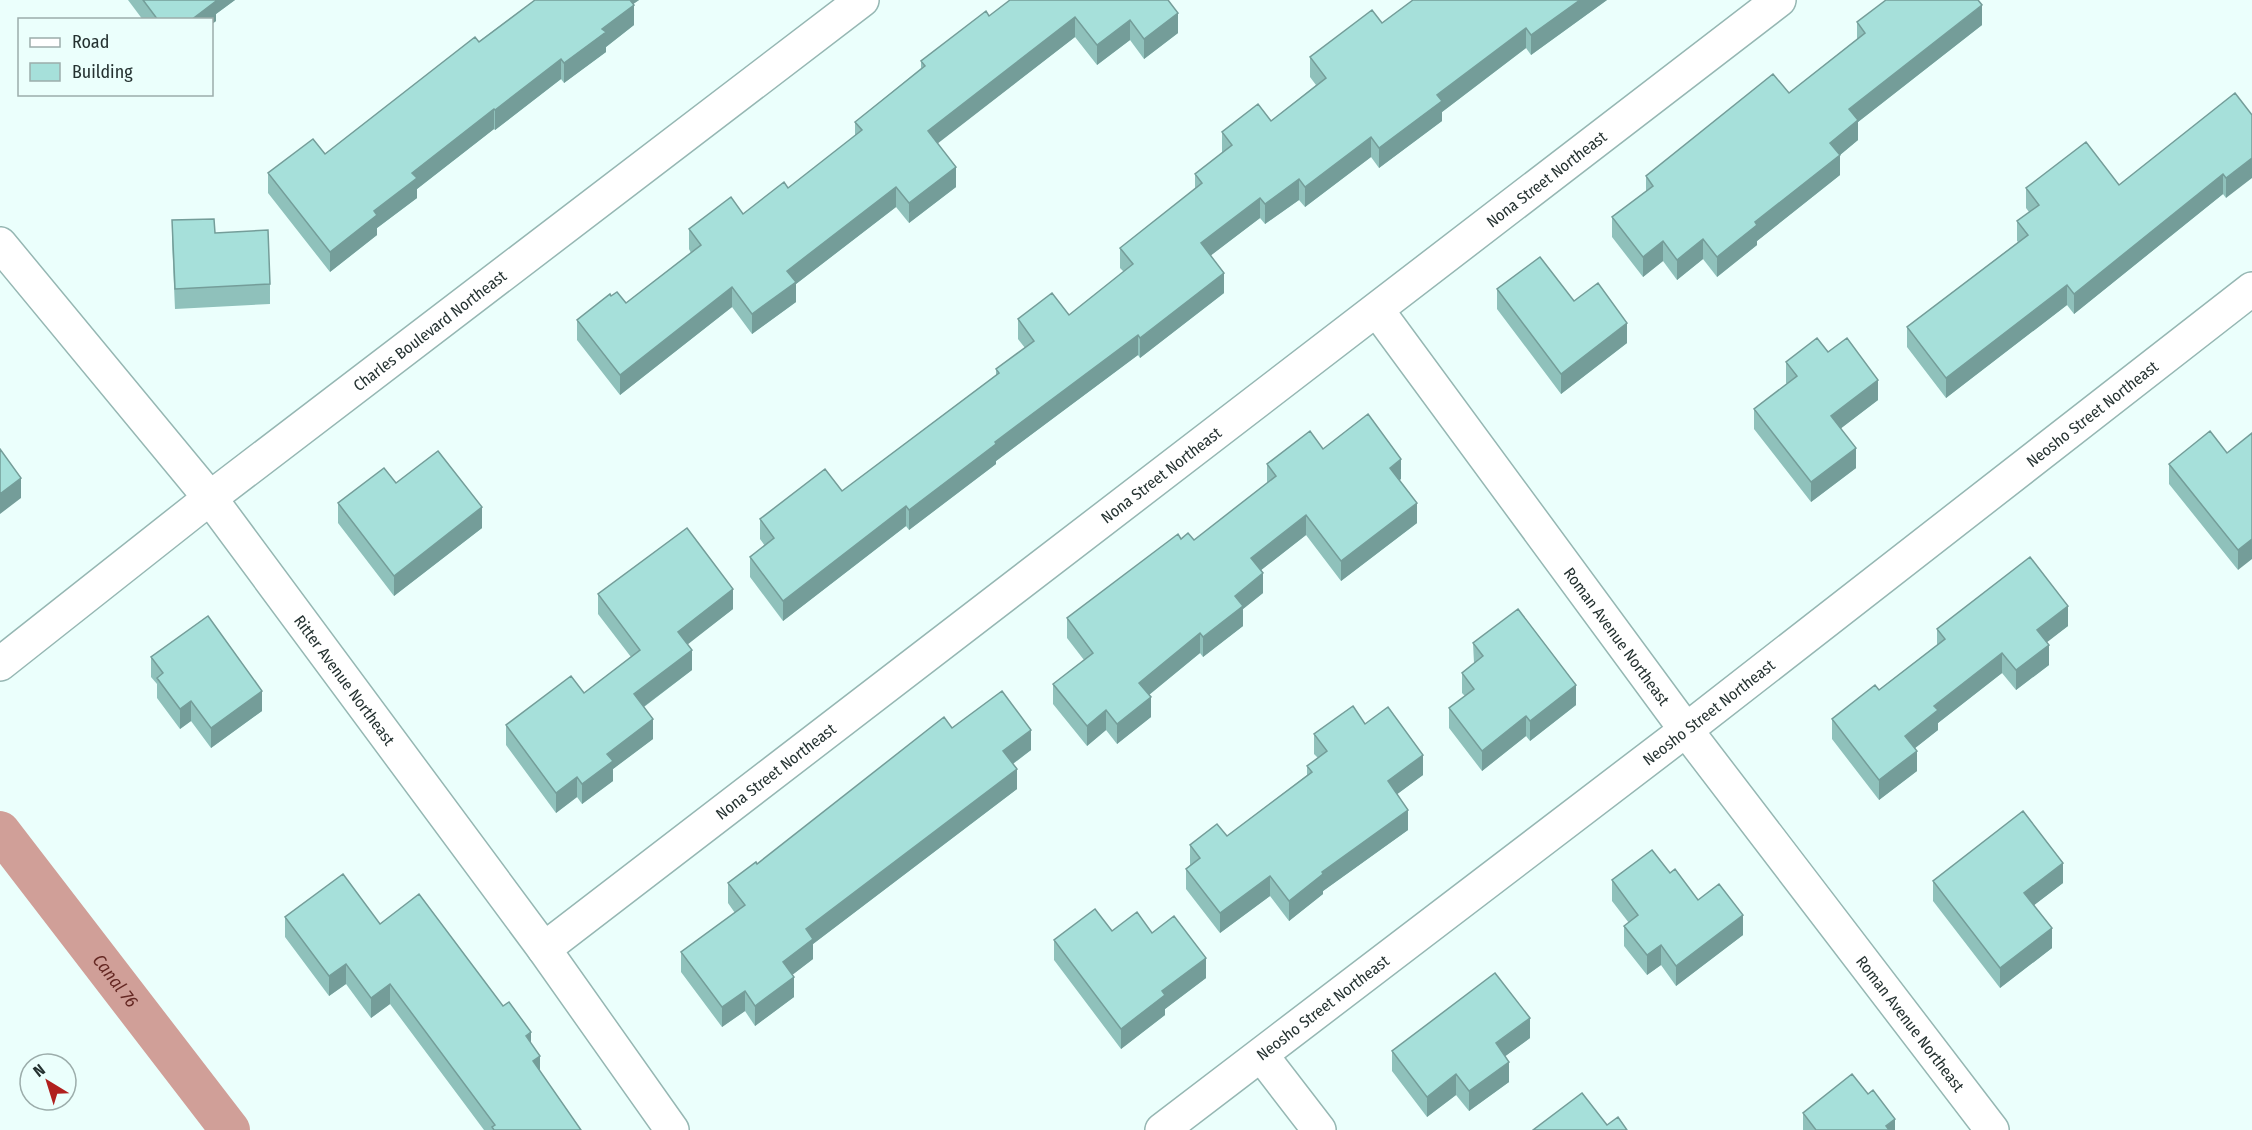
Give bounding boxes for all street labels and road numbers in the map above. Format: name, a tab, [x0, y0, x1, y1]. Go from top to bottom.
street label: Nona Street Northeast	[1483, 127, 1611, 231]
street label: Charles Boulevard Northeast	[350, 266, 511, 395]
street label: Neosho Street Northeast	[2023, 356, 2163, 471]
street label: Nona Street Northeast	[1097, 423, 1226, 527]
street label: Roman Avenue Northeast	[1560, 564, 1674, 710]
street label: Ritter Avenue Northeast	[290, 611, 399, 750]
street label: Neosho Street Northeast	[1639, 655, 1779, 770]
street label: Nona Street Northeast	[712, 719, 840, 824]
street label: Neosho Street Northeast	[1253, 951, 1393, 1064]
street label: Roman Avenue Northeast	[1852, 952, 1969, 1096]

